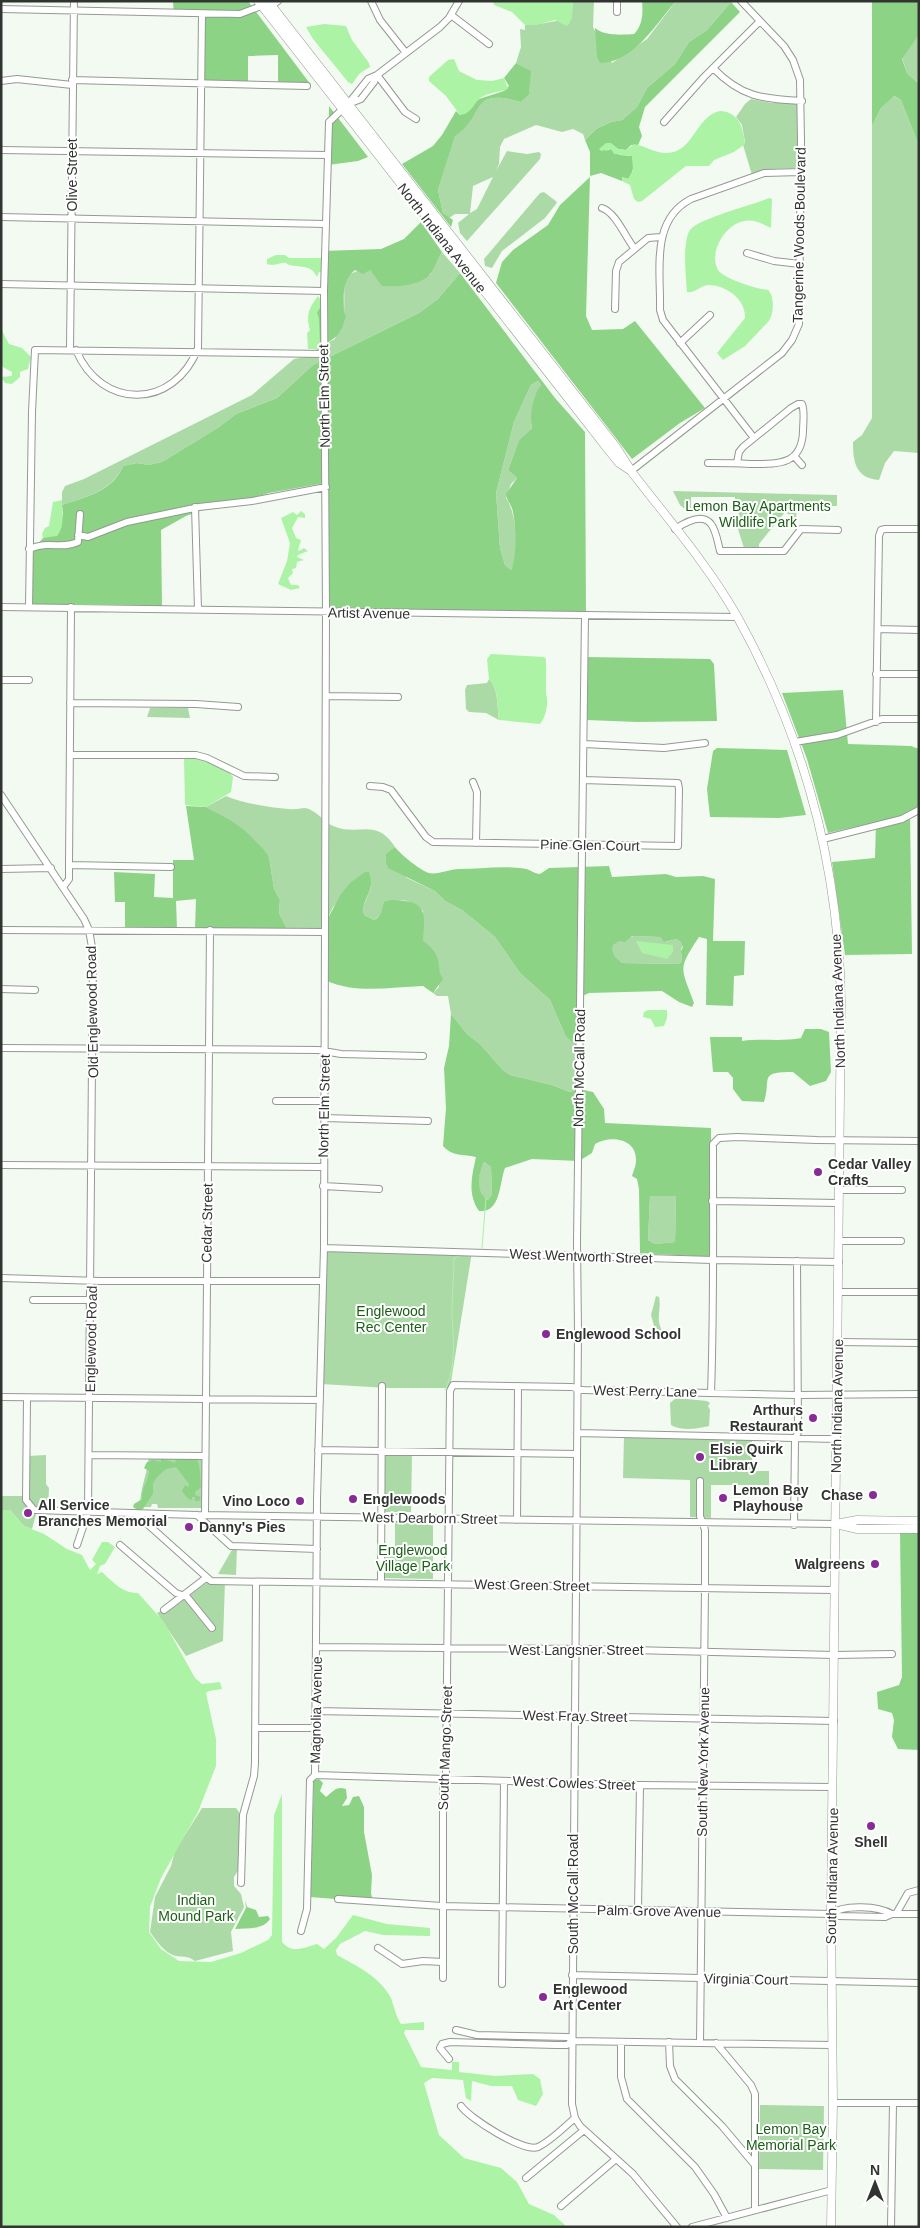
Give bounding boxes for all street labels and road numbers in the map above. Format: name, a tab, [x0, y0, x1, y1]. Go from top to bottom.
street label: Olive Street	[64, 138, 80, 212]
street label: Tangerine Woods Boulevard	[789, 147, 809, 323]
street label: North Indiana Avenue	[394, 180, 490, 296]
street label: North Elm Street	[315, 344, 333, 448]
street label: Artist Avenue	[328, 604, 410, 622]
street label: Pine Glen Court	[540, 836, 640, 854]
street label: North Indiana Avenue	[828, 933, 848, 1068]
street label: Old Englewood Road	[83, 946, 101, 1078]
street label: North McCall Road	[570, 1009, 588, 1127]
street label: North Elm Street	[315, 1054, 333, 1158]
street label: Cedar Street	[198, 1183, 216, 1263]
street label: West Wentworth Street	[509, 1246, 653, 1267]
street label: Englewood Road	[82, 1286, 100, 1392]
street label: North Indiana Avenue	[828, 1338, 846, 1473]
street label: West Perry Lane	[593, 1382, 697, 1400]
street label: West Dearborn Street	[362, 1509, 498, 1527]
street label: West Green Street	[474, 1576, 590, 1594]
street label: West Langsner Street	[508, 1642, 644, 1658]
street label: Magnolia Avenue	[307, 1656, 325, 1764]
street label: South Mango Street	[435, 1685, 455, 1811]
street label: South New York Avenue	[694, 1687, 712, 1837]
street label: West Fray Street	[522, 1707, 628, 1725]
street label: West Cowles Street	[512, 1773, 636, 1793]
street label: South Indiana Avenue	[823, 1807, 841, 1945]
street label: South McCall Road	[565, 1834, 581, 1954]
street label: Palm Grove Avenue	[597, 1902, 721, 1920]
street label: Virginia Court	[704, 1970, 789, 1988]

